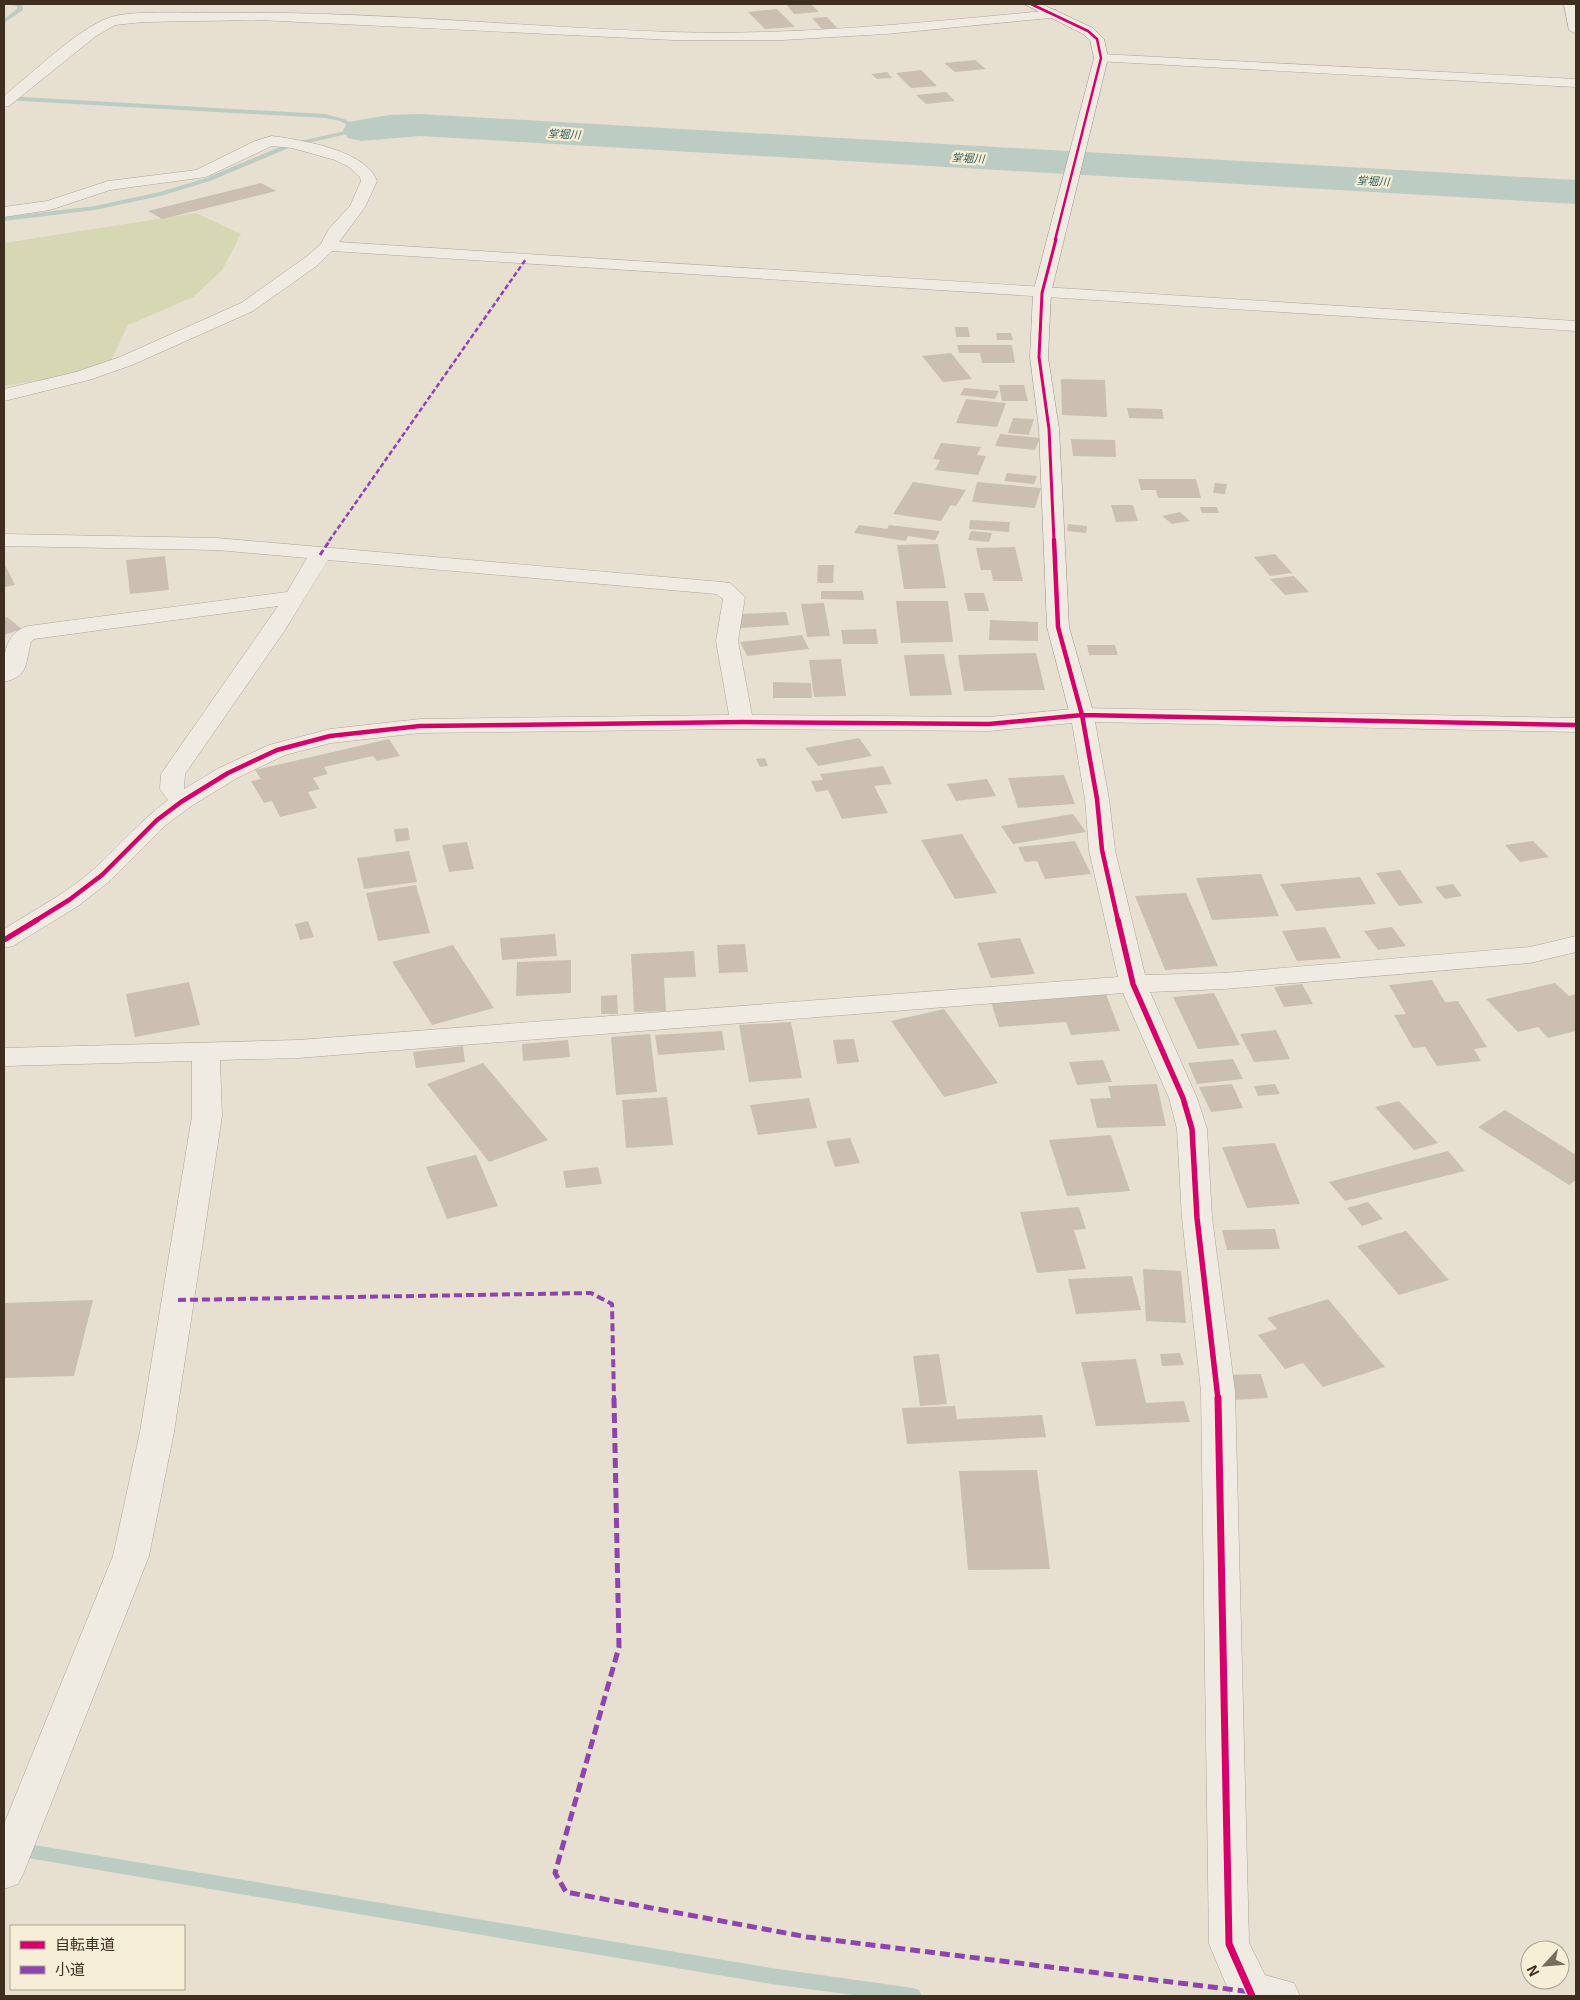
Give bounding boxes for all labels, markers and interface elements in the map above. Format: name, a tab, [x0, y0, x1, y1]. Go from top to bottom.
water label: 堂堀川	[547, 124, 582, 142]
water label: 堂堀川	[951, 148, 986, 166]
water label: 堂堀川	[1356, 171, 1391, 189]
legend	[10, 1925, 185, 1990]
text: 自転車道	[55, 1933, 115, 1954]
north arrow	[1520, 1940, 1570, 1990]
text: 小道	[55, 1958, 85, 1979]
text: N	[1521, 1962, 1544, 1980]

